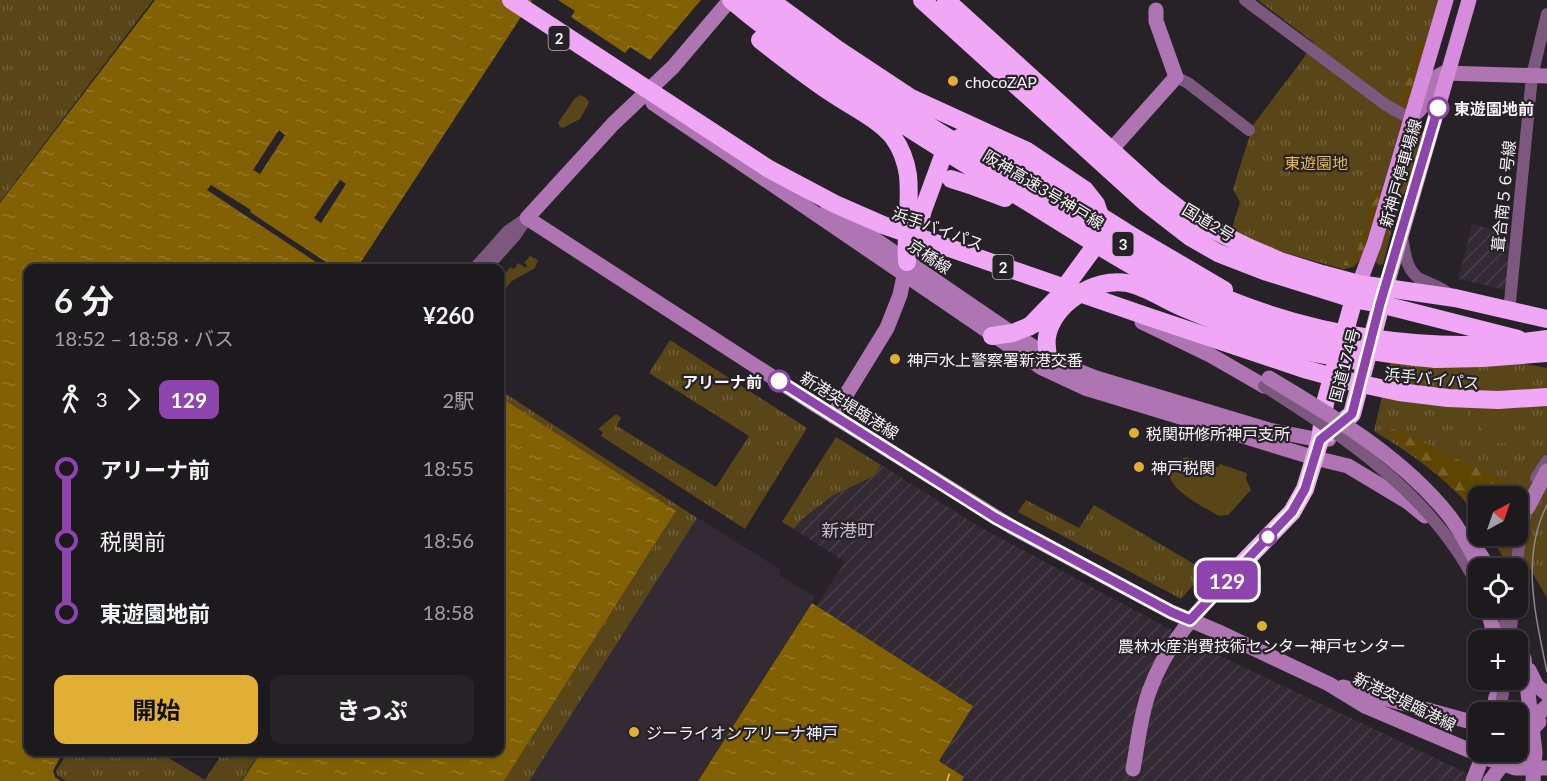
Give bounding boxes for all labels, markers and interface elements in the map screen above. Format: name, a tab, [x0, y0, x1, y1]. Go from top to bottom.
road number: 2	[548, 26, 570, 50]
place label: chocoZAP	[965, 72, 1037, 91]
marker: chocoZAP	[946, 74, 960, 88]
marker: 東遊園地前	[1427, 97, 1449, 119]
place label: 東遊園地前	[1454, 99, 1534, 118]
street label: 新神戸停車場線	[1375, 117, 1425, 229]
street label: 葺合南５６号線	[1488, 139, 1518, 253]
street label: 阪神高速3号神戸線	[980, 146, 1108, 232]
park label: 東遊園地	[1284, 153, 1348, 172]
street label: 国道2号	[1180, 199, 1238, 245]
street label: 浜手バイパス	[890, 203, 986, 253]
road number: 3	[1112, 232, 1134, 256]
street label: 京橋線	[905, 235, 955, 277]
road number: 2	[992, 255, 1014, 279]
text: 6 分	[54, 280, 114, 320]
text: ¥260	[423, 302, 474, 329]
text: 18:52 – 18:58 · バス	[54, 326, 234, 350]
street label: 国道174号	[1325, 326, 1363, 404]
place label: 神戸水上警察署新港交番	[907, 350, 1083, 369]
marker: 神戸水上警察署新港交番	[888, 352, 902, 366]
street label: 浜手バイパス	[1383, 364, 1481, 392]
street label: 新港突堤臨港線	[797, 367, 903, 443]
marker: アリーナ前	[768, 370, 790, 392]
place label: アリーナ前	[682, 372, 762, 391]
icon: walk	[54, 383, 87, 416]
icon: forward	[117, 383, 150, 416]
text: 3	[96, 387, 108, 411]
text: 129	[171, 387, 207, 412]
text: 2駅	[442, 388, 474, 412]
place label: 税関研修所神戸支所	[1146, 424, 1290, 443]
marker: 税関研修所神戸支所	[1127, 426, 1141, 440]
text: アリーナ前	[100, 456, 210, 483]
text: 18:55	[423, 456, 474, 480]
place label: 神戸税関	[1151, 458, 1215, 477]
marker: 神戸税関	[1132, 460, 1146, 474]
north arrow	[1468, 486, 1528, 546]
map controls	[1468, 486, 1528, 762]
district label: 新港町	[821, 519, 875, 541]
text: 税関前	[100, 528, 166, 555]
text: 18:56	[423, 528, 474, 552]
unlabelled marker	[1259, 528, 1277, 546]
button: locate	[1468, 558, 1528, 618]
line badge: 129	[1192, 560, 1262, 600]
text: 129	[1209, 568, 1245, 593]
text: 東遊園地前	[100, 600, 210, 627]
text: 18:58	[423, 600, 474, 624]
marker: 農林水産消費技術センター神戸センター	[1255, 619, 1269, 633]
button: +	[1468, 630, 1528, 690]
place label: 農林水産消費技術センター神戸センター	[1118, 636, 1406, 655]
street label: 新港突堤臨港線	[1350, 668, 1460, 734]
button: 開始	[54, 675, 258, 744]
button: きっぷ	[270, 675, 474, 744]
button: −	[1468, 702, 1528, 762]
place label: ジーライオンアリーナ神戸	[646, 723, 838, 742]
marker: ジーライオンアリーナ神戸	[627, 725, 641, 739]

